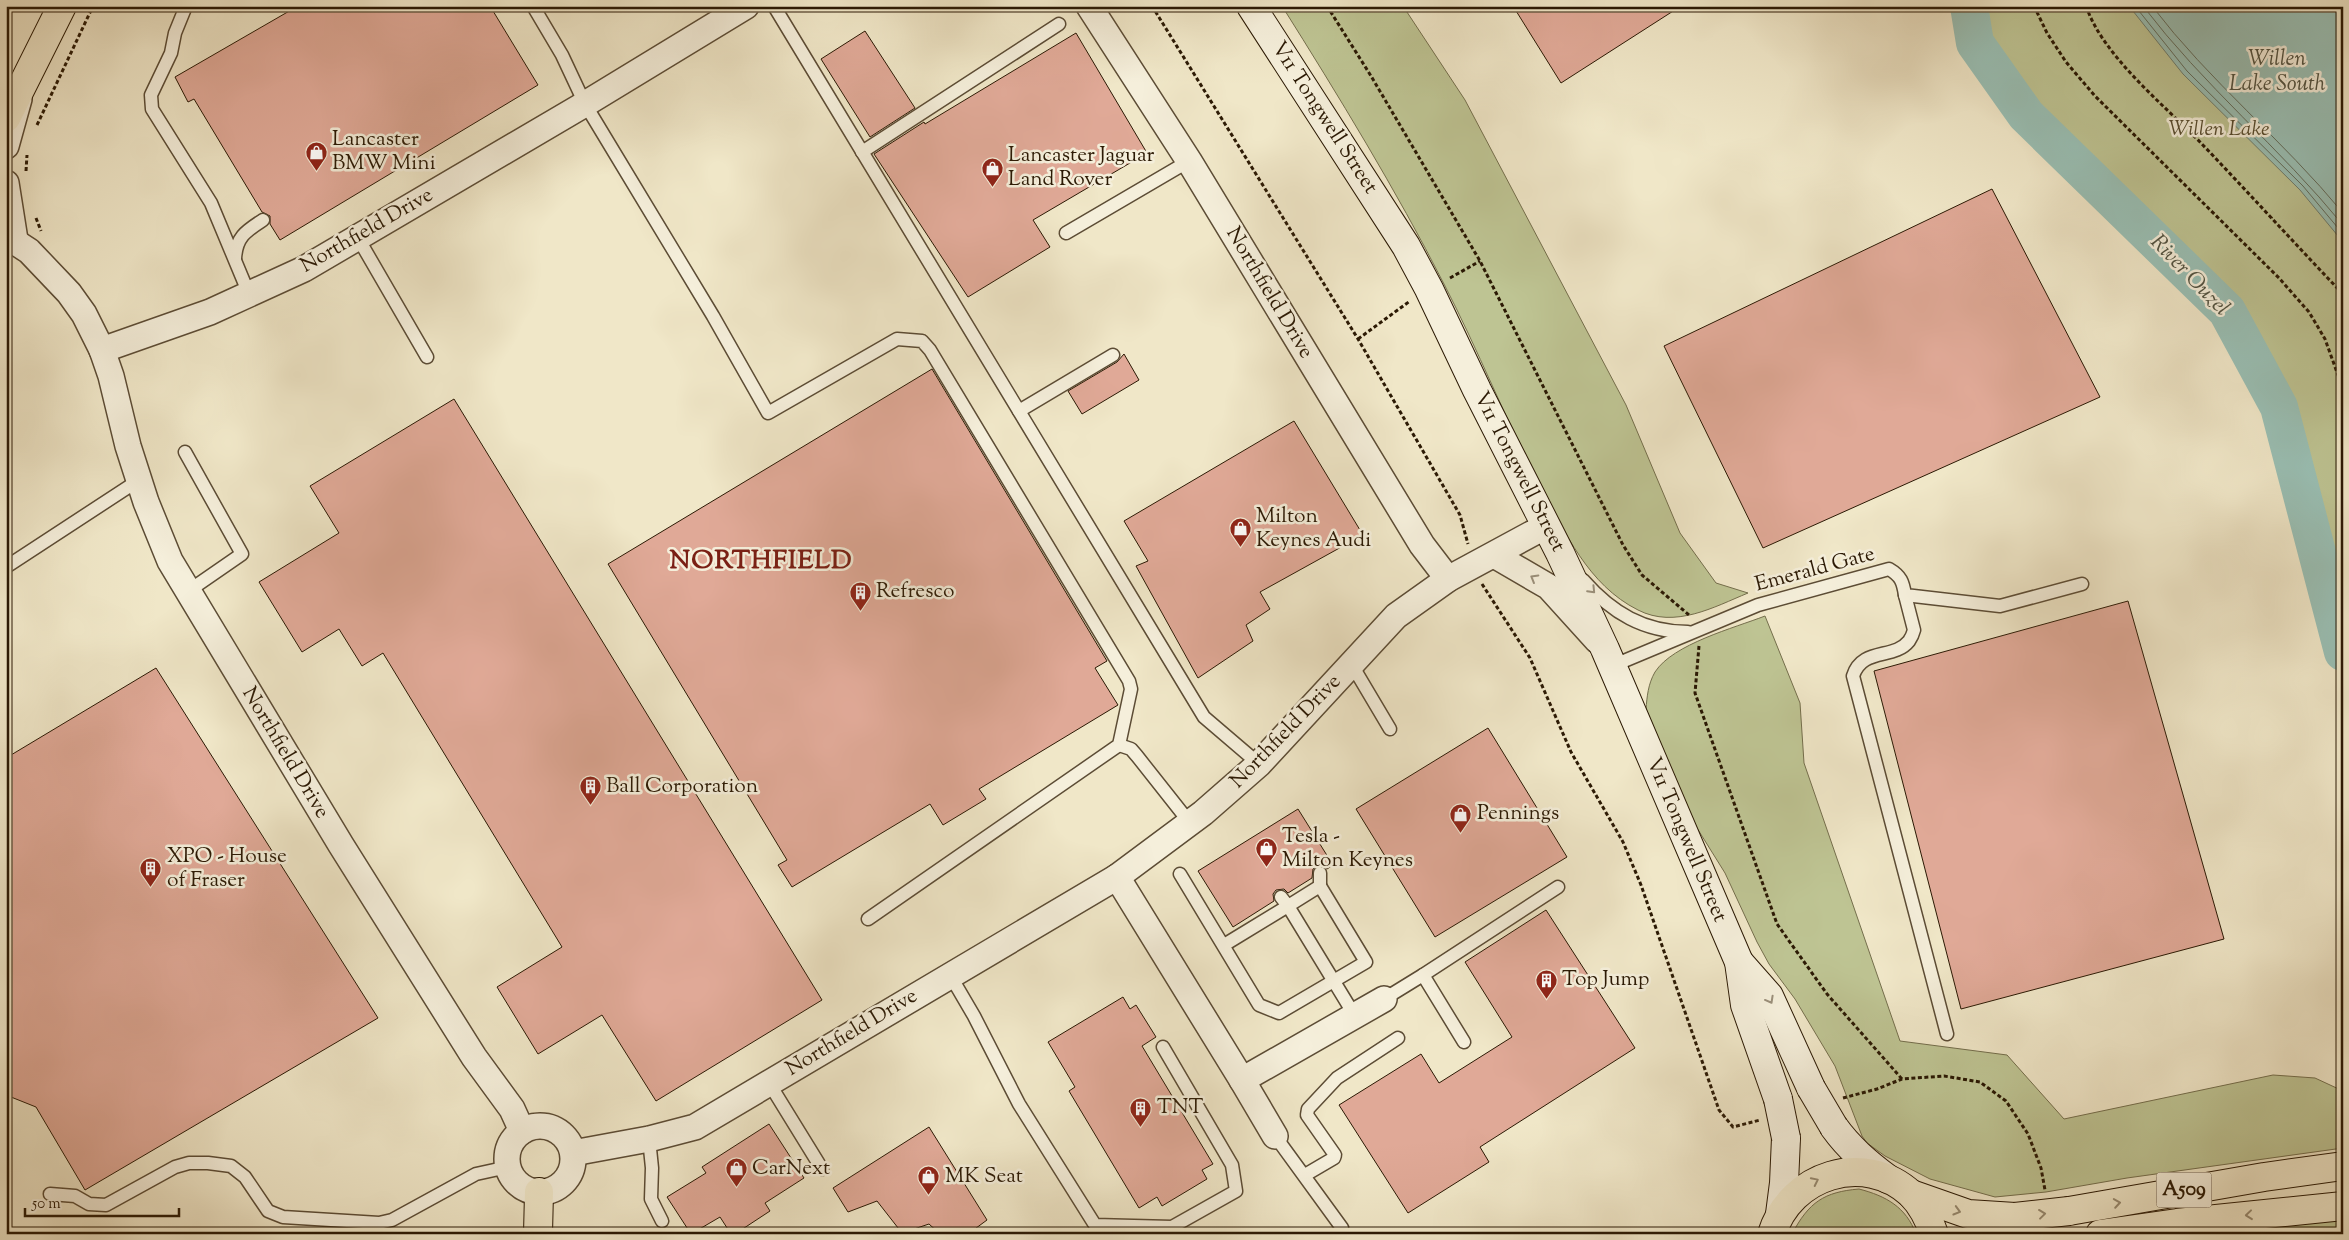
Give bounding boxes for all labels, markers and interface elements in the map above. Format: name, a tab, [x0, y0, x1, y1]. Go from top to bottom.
street label: V11 Tongwell Street	[1263, 36, 1385, 200]
water label: Willen Lake South	[2229, 44, 2326, 101]
park label: Willen Lake	[2169, 115, 2269, 145]
place label: Lancaster BMW Mini	[332, 125, 436, 179]
shop icon: Lancaster BMW Mini	[304, 140, 328, 171]
place label: Lancaster Jaguar Land Rover	[1008, 141, 1154, 195]
shop icon: Lancaster Jaguar Land Rover	[980, 156, 1004, 187]
street label: Northfield Drive	[295, 181, 439, 281]
street label: Northfield Drive	[1218, 221, 1320, 365]
water label: River Ouzel	[2142, 228, 2236, 324]
street label: V11 Tongwell Street	[1466, 387, 1572, 557]
place label: Milton Keynes Audi	[1256, 502, 1371, 556]
shop icon: Milton Keynes Audi	[1228, 517, 1252, 548]
street label: Emerald Gate	[1752, 540, 1878, 600]
district label: NORTHFIELD	[669, 543, 853, 580]
one-way arrow	[1530, 575, 1539, 585]
place label: Refresco	[876, 577, 954, 607]
building icon: Refresco	[848, 580, 872, 611]
one-way arrow	[1586, 584, 1595, 593]
street label: Northfield Drive	[1223, 668, 1349, 796]
street label: Northfield Drive	[234, 681, 336, 825]
street label: V11 Tongwell Street	[1638, 753, 1734, 927]
place label: Ball Corporation	[606, 772, 758, 802]
building icon: Ball Corporation	[578, 775, 602, 806]
place label: Pennings	[1477, 799, 1559, 829]
shop icon: Pennings	[1449, 802, 1473, 833]
place label: Tesla - Milton Keynes	[1282, 822, 1413, 876]
shop icon: Tesla - Milton Keynes	[1254, 837, 1278, 868]
place label: XPO - House of Fraser	[167, 842, 287, 896]
building icon: XPO - House of Fraser	[139, 857, 163, 888]
place label: Top Jump	[1562, 965, 1649, 995]
building icon: Top Jump	[1534, 968, 1558, 999]
street label: Northfield Drive	[780, 982, 924, 1084]
one-way arrow	[1764, 994, 1774, 1003]
place label: TNT	[1157, 1093, 1204, 1123]
building icon: TNT	[1129, 1096, 1153, 1127]
place label: CarNext	[752, 1154, 830, 1184]
shop icon: CarNext	[724, 1157, 748, 1188]
place label: MK Seat	[945, 1162, 1023, 1192]
shop icon: MK Seat	[917, 1165, 941, 1196]
road number: A509	[2156, 1172, 2212, 1208]
one-way arrow	[1810, 1177, 1819, 1187]
scale bar	[25, 1185, 179, 1217]
text: 50 m	[31, 1194, 61, 1215]
one-way arrow	[2113, 1199, 2122, 1209]
one-way arrow	[1952, 1205, 1960, 1215]
one-way arrow	[2038, 1209, 2046, 1220]
one-way arrow	[2245, 1209, 2253, 1220]

